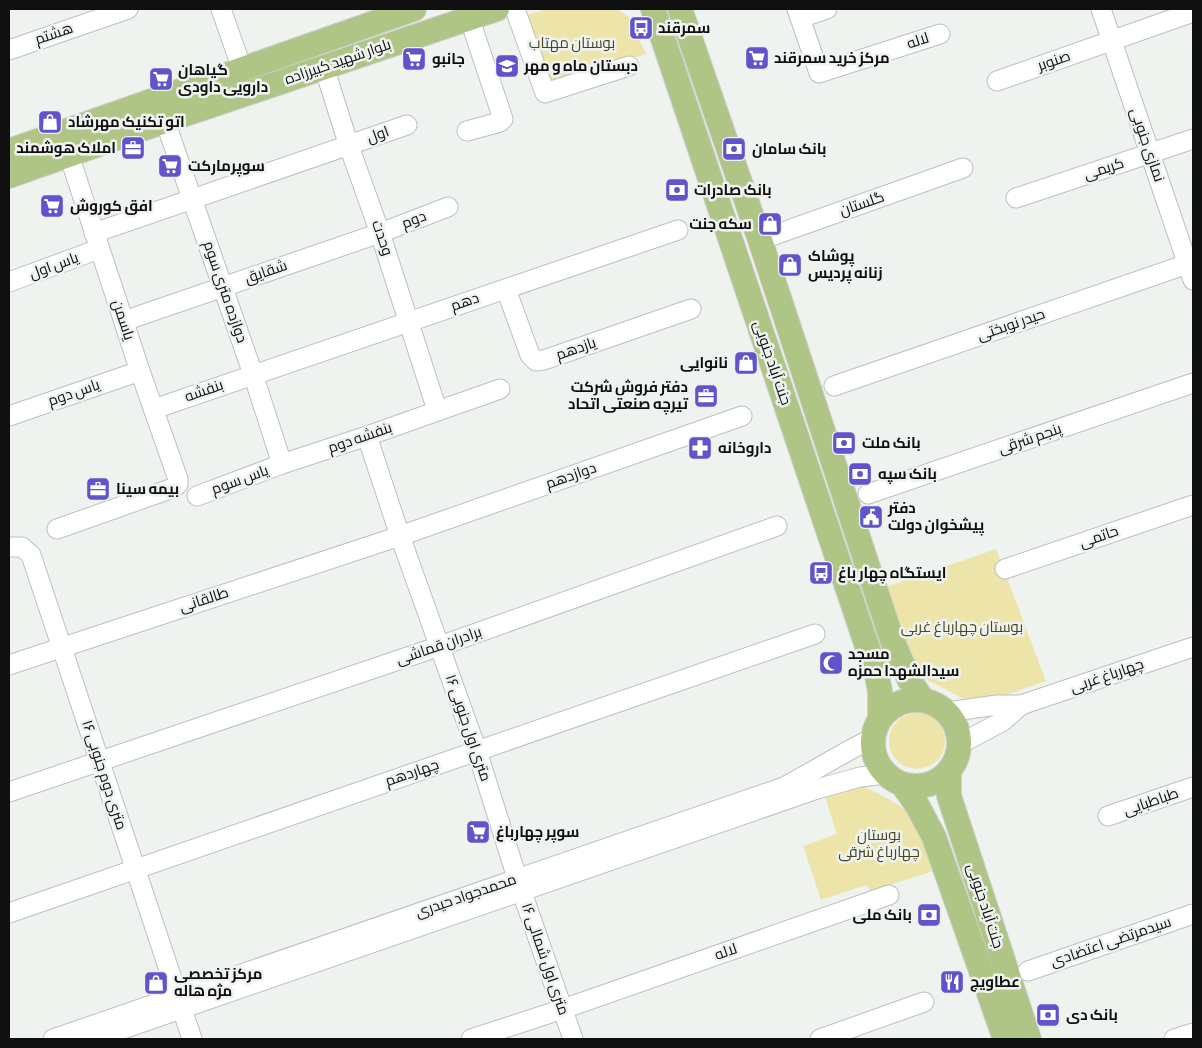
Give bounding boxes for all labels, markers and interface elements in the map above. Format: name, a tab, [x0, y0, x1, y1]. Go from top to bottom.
bus stop icon: سمرقند	[628, 15, 654, 41]
street label: هشتم	[32, 19, 76, 49]
place label: سمرقند	[658, 19, 710, 38]
street label: لاله	[904, 28, 932, 54]
park label: بوستان مهتاب	[529, 34, 615, 53]
street label: بلوار شهید کبیرزاده	[282, 35, 394, 89]
supermarket icon: مرکز خرید سمرقند	[744, 45, 770, 71]
supermarket icon: جانبو	[401, 46, 427, 72]
street label: صنوبر	[1034, 47, 1073, 76]
place label: مرکز خرید سمرقند	[774, 49, 890, 68]
place label: جانبو	[432, 50, 465, 69]
school or university icon: دبستان ماه و مهر	[494, 53, 520, 79]
place label: دبستان ماه و مهر	[523, 57, 638, 76]
place label: گیاهان دارویی داودی	[178, 61, 268, 97]
supermarket icon: گیاهان دارویی داودی	[148, 66, 174, 92]
street label: نمازی جنوبی	[1125, 106, 1169, 184]
shop icon: اتو تکنیک مهرشاد	[37, 109, 63, 135]
place label: اتو تکنیک مهرشاد	[68, 113, 185, 132]
street label: اول	[364, 122, 392, 148]
office icon: املاک هوشمند	[120, 135, 146, 161]
bank icon: بانک سامان	[721, 136, 747, 162]
place label: املاک هوشمند	[16, 139, 116, 158]
place label: بانک سامان	[752, 140, 826, 159]
supermarket icon: سوپرمارکت	[157, 153, 183, 179]
street label: کریمی	[1081, 154, 1127, 184]
place label: سوپرمارکت	[188, 157, 265, 177]
bank icon: بانک صادرات	[664, 177, 690, 203]
place label: بانک صادرات	[694, 181, 772, 200]
street label: گلستان	[837, 187, 887, 221]
supermarket icon: افق کوروش	[39, 193, 65, 219]
place label: افق کوروش	[70, 197, 153, 216]
street label: دوم	[399, 207, 429, 233]
shop icon: سکه جنت	[757, 211, 783, 237]
place label: سکه جنت	[689, 215, 752, 234]
street label: وحدت	[367, 218, 397, 258]
street label: دوازده متری سوم	[199, 238, 251, 346]
place label: پوشاک زنانه پردیس	[808, 247, 883, 284]
street label: یاس اول	[27, 248, 81, 284]
shop icon: پوشاک زنانه پردیس	[777, 252, 803, 278]
street label: شقایق	[242, 256, 290, 288]
street label: دهم	[448, 288, 482, 316]
street label: یاسمن	[108, 297, 138, 343]
street label: حیدر نوبختی	[975, 305, 1047, 345]
street label: جنت آباد جنوبی	[749, 318, 795, 408]
street label: یازدهم	[553, 333, 599, 365]
shop icon: نانوایی	[733, 350, 759, 376]
place label: نانوایی	[680, 354, 728, 373]
street label: یاس دوم	[45, 375, 103, 411]
street label: بنفشه	[182, 376, 226, 406]
place label: دفتر فروش شرکت تیرچه صنعتی اتحاد	[568, 378, 689, 415]
office icon: دفتر فروش شرکت تیرچه صنعتی اتحاد	[693, 383, 719, 409]
street label: بنفشه دوم	[325, 418, 395, 458]
street label: پنجم شرقی	[996, 419, 1064, 459]
bank icon: بانک ملت	[831, 430, 857, 456]
place label: بانک ملت	[862, 434, 921, 453]
pharmacy icon: داروخانه	[687, 435, 713, 461]
place label: داروخانه	[718, 439, 771, 458]
street label: دوازدهم	[543, 458, 599, 494]
street label: یاس سوم	[209, 461, 271, 499]
bank icon: بانک سپه	[847, 461, 873, 487]
place label: بانک سپه	[878, 465, 937, 484]
office icon: بیمه سینا	[85, 476, 111, 502]
place label: بیمه سینا	[116, 480, 179, 499]
place label: دفتر پیشخوان دولت	[887, 499, 985, 536]
public building icon: دفتر پیشخوان دولت	[858, 504, 884, 530]
street label: حاتمی	[1077, 521, 1121, 553]
bus stop icon: ایستگاه چهار باغ	[808, 560, 834, 586]
place label: ایستگاه چهار باغ	[838, 564, 946, 584]
street label: طالقانی	[177, 583, 231, 617]
park label: بوستان چهارباغ غربی	[901, 618, 1023, 638]
street label: برادران قماشی	[394, 622, 484, 670]
place label: مسجد سیدالشهدا حمزه	[848, 645, 959, 681]
mosque icon: مسجد سیدالشهدا حمزه	[818, 650, 844, 676]
street label: چهارباغ غربی	[1068, 655, 1147, 698]
street label: ۱۶ متری اول جنوبی	[441, 672, 495, 784]
street label: ۱۶ متری دوم جنوبی	[77, 718, 131, 832]
street label: چهاردهم	[383, 755, 441, 791]
street label: طباطبایی	[1121, 784, 1181, 820]
supermarket icon: سوپر چهارباغ	[465, 819, 491, 845]
place label: سوپر چهارباغ	[496, 823, 579, 843]
park label: بوستان چهارباغ شرقی	[838, 826, 920, 863]
street label: جنت آباد جنوبی	[962, 861, 1008, 951]
street label: محمدجواد حیدری	[413, 870, 519, 922]
street label: ۱۶ متری اول شمالی	[517, 900, 573, 1018]
bank icon: بانک ملی	[916, 902, 942, 928]
place label: بانک ملی	[853, 906, 912, 925]
street label: سیدمرتضی اعتضادی	[1048, 912, 1174, 972]
street label: لاله	[712, 939, 740, 965]
place label: مرکز تخصصی مژه هاله	[174, 965, 262, 1001]
restaurant icon: عطاویچ	[939, 969, 965, 995]
shop icon: مرکز تخصصی مژه هاله	[143, 970, 169, 996]
place label: عطاویچ	[970, 973, 1020, 992]
bank icon: بانک دی	[1035, 1002, 1061, 1028]
place label: بانک دی	[1066, 1006, 1118, 1025]

